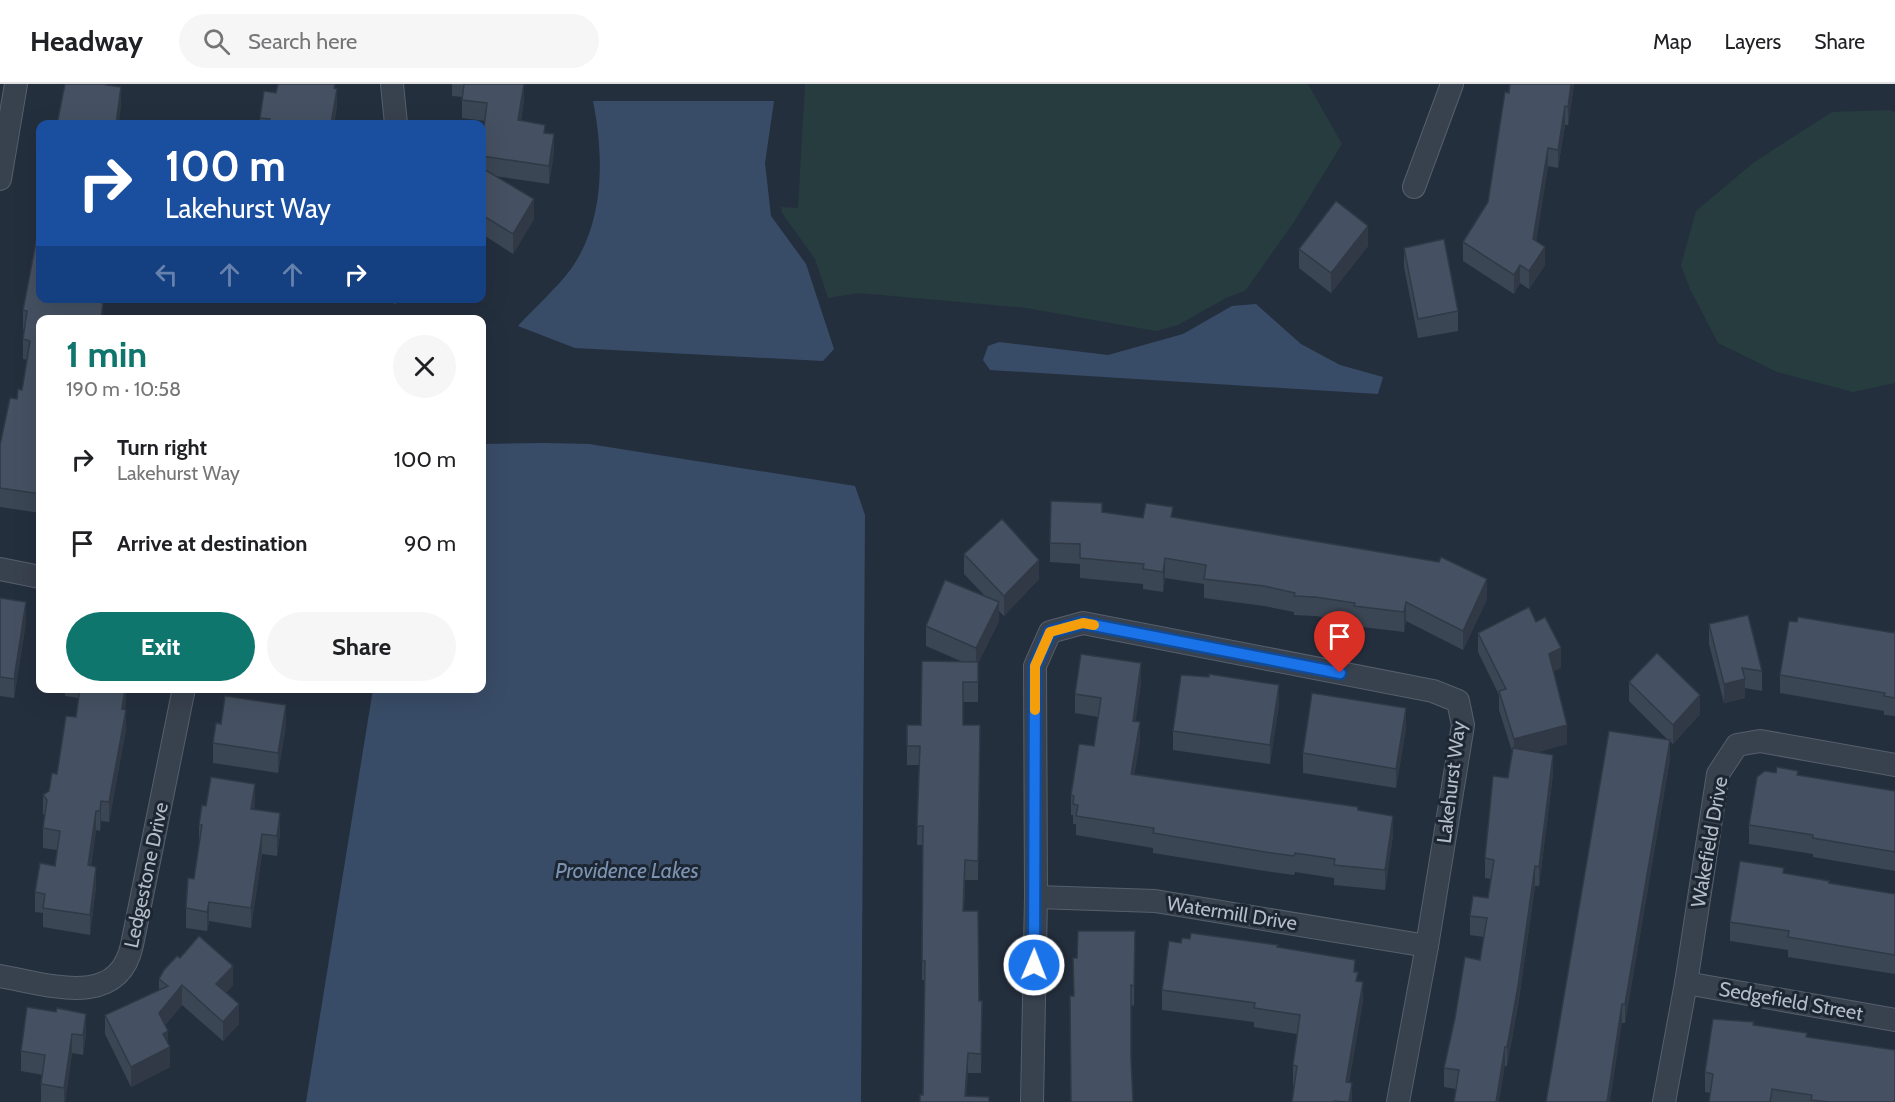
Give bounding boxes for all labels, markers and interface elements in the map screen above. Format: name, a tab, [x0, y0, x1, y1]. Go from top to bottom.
search box	[179, 14, 599, 68]
text: Headway	[30, 24, 143, 58]
icon: search	[200, 25, 233, 58]
text: Search here	[248, 28, 357, 55]
text: Map	[1653, 29, 1692, 54]
text: Layers	[1725, 29, 1781, 54]
text: Share	[1814, 29, 1865, 54]
text: 100 m	[165, 140, 286, 192]
icon: right	[66, 144, 144, 222]
text: Lakehurst Way	[165, 192, 331, 225]
icon: left	[150, 258, 183, 291]
icon: ahead	[213, 258, 246, 291]
icon: ahead	[276, 258, 309, 291]
icon: right	[339, 258, 372, 291]
text: 1 min	[66, 332, 147, 376]
button: close	[393, 335, 456, 398]
text: 190 m · 10:58	[66, 377, 181, 401]
text: Turn right	[117, 434, 207, 461]
icon: right	[66, 443, 99, 476]
text: 100 m	[394, 446, 456, 473]
text: Lakehurst Way	[117, 461, 240, 485]
icon: arrive	[66, 527, 99, 560]
text: Arrive at destination	[117, 530, 307, 557]
text: 90 m	[404, 530, 456, 557]
pin	[1314, 611, 1365, 673]
button: Exit	[66, 612, 255, 681]
button: Share	[267, 612, 456, 681]
icon: arrive	[1323, 620, 1356, 653]
street label: Lakehurst Way	[1432, 720, 1470, 844]
street label: Wakefield Drive	[1686, 775, 1732, 909]
street label: Ledgestone Drive	[119, 800, 173, 950]
water label: Providence Lakes	[555, 858, 699, 883]
street label: Watermill Drive	[1165, 891, 1299, 935]
position arrow	[1002, 933, 1066, 997]
street label: Sedgefield Street	[1717, 977, 1865, 1026]

